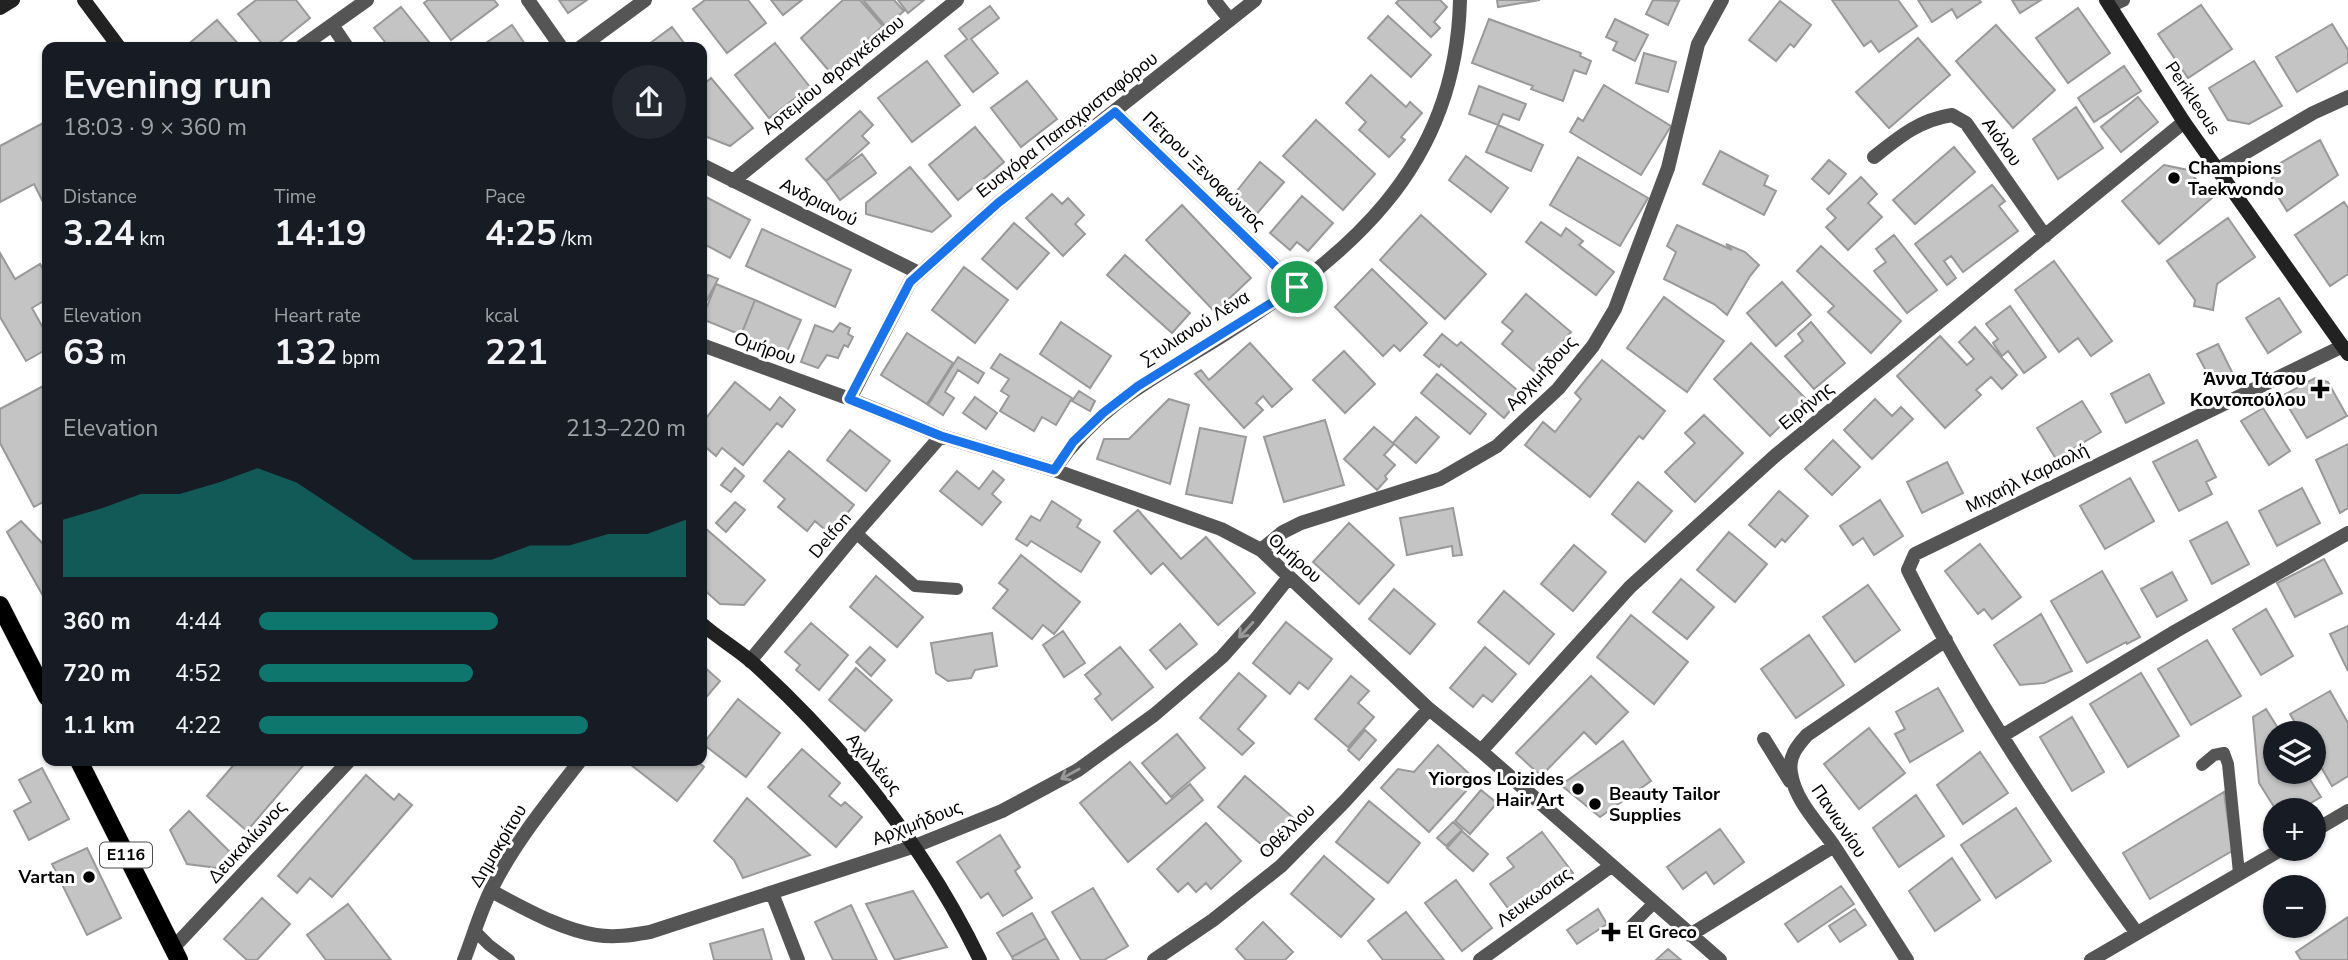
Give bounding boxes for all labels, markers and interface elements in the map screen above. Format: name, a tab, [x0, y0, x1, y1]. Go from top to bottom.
street label: Αρτεμίου Φραγκέσκου	[757, 10, 909, 140]
street label: Ευαγόρα Παπαχριστοφόρου	[971, 46, 1163, 204]
street label: Perikleous	[2160, 57, 2226, 139]
text: Evening run	[63, 60, 272, 111]
button: share	[612, 65, 686, 139]
street label: Πέτρου Ξενοφώντος	[1137, 106, 1271, 236]
text: 18:03 · 9 × 360 m	[63, 112, 247, 143]
street label: Αιόλου	[1977, 113, 2027, 171]
place label: Champions Taekwondo	[2188, 156, 2284, 201]
marker: Champions Taekwondo	[2166, 170, 2182, 186]
street label: Ανδριανού	[776, 172, 862, 232]
text: Distance	[63, 184, 137, 210]
text: Time	[274, 184, 316, 210]
text: Pace	[485, 184, 525, 210]
text: 3.24	[63, 210, 135, 257]
text: 14:19	[274, 210, 367, 257]
text: 4:25	[485, 210, 557, 257]
text: km	[135, 226, 165, 252]
text: /km	[557, 226, 593, 252]
pin	[1267, 257, 1327, 317]
icon: arrive	[1278, 268, 1316, 306]
street label: Στυλιανού Λένα	[1136, 285, 1254, 371]
text: Elevation	[63, 303, 142, 329]
text: Heart rate	[274, 303, 361, 329]
text: kcal	[485, 303, 519, 329]
street label: Ομήρου	[731, 326, 799, 370]
text: 63	[63, 329, 105, 376]
text: 132	[274, 329, 337, 376]
text: 221	[485, 329, 548, 376]
street label: Αρχιμήδους	[1500, 330, 1582, 416]
text: m	[105, 345, 126, 371]
text: bpm	[337, 345, 380, 371]
place label: Άννα Τάσου Κοντοπούλου	[2190, 367, 2306, 412]
street label: Ειρήνης	[1774, 376, 1839, 435]
marker: Άννα Τάσου Κοντοπούλου	[2312, 381, 2328, 397]
text: Elevation	[63, 413, 158, 444]
text: 213–220 m	[566, 413, 686, 444]
street label: Μιχαήλ Καραολή	[1962, 438, 2092, 518]
street label: Delfon	[803, 507, 857, 563]
street label: Ομήρου	[1263, 528, 1327, 588]
text: 360 m	[63, 606, 131, 637]
text: 4:44	[175, 606, 222, 637]
one-way arrow	[1238, 621, 1254, 639]
text: 720 m	[63, 658, 131, 689]
text: 4:52	[175, 658, 222, 689]
text: 1.1 km	[63, 710, 135, 741]
text: 4:22	[175, 710, 222, 741]
map controls	[2263, 721, 2326, 938]
button: layers	[2263, 721, 2326, 784]
street label: Αχιλλέως	[841, 728, 907, 800]
one-way arrow	[1061, 767, 1081, 781]
place label: Yiorgos Loizides Hair Art	[1428, 767, 1564, 812]
street label: Πανιωνίου	[1806, 780, 1872, 862]
marker: Yiorgos Loizides Hair Art	[1570, 781, 1586, 797]
place label: Beauty Tailor Supplies	[1609, 782, 1720, 827]
street label: Δευκαλίωνος	[202, 795, 292, 889]
street label: Αρχιμήδους	[869, 795, 966, 851]
marker: Beauty Tailor Supplies	[1587, 796, 1603, 812]
street label: Οθέλλου	[1254, 798, 1320, 864]
button: +	[2263, 798, 2326, 861]
street label: Δημοκρίτου	[464, 800, 532, 892]
road number: E116	[100, 842, 152, 868]
street label: Λευκωσιας	[1492, 862, 1576, 932]
place label: Vartan	[18, 865, 75, 889]
marker: Vartan	[81, 869, 97, 885]
button: −	[2263, 875, 2326, 938]
place label: El Greco	[1627, 920, 1697, 944]
marker: El Greco	[1601, 922, 1621, 942]

